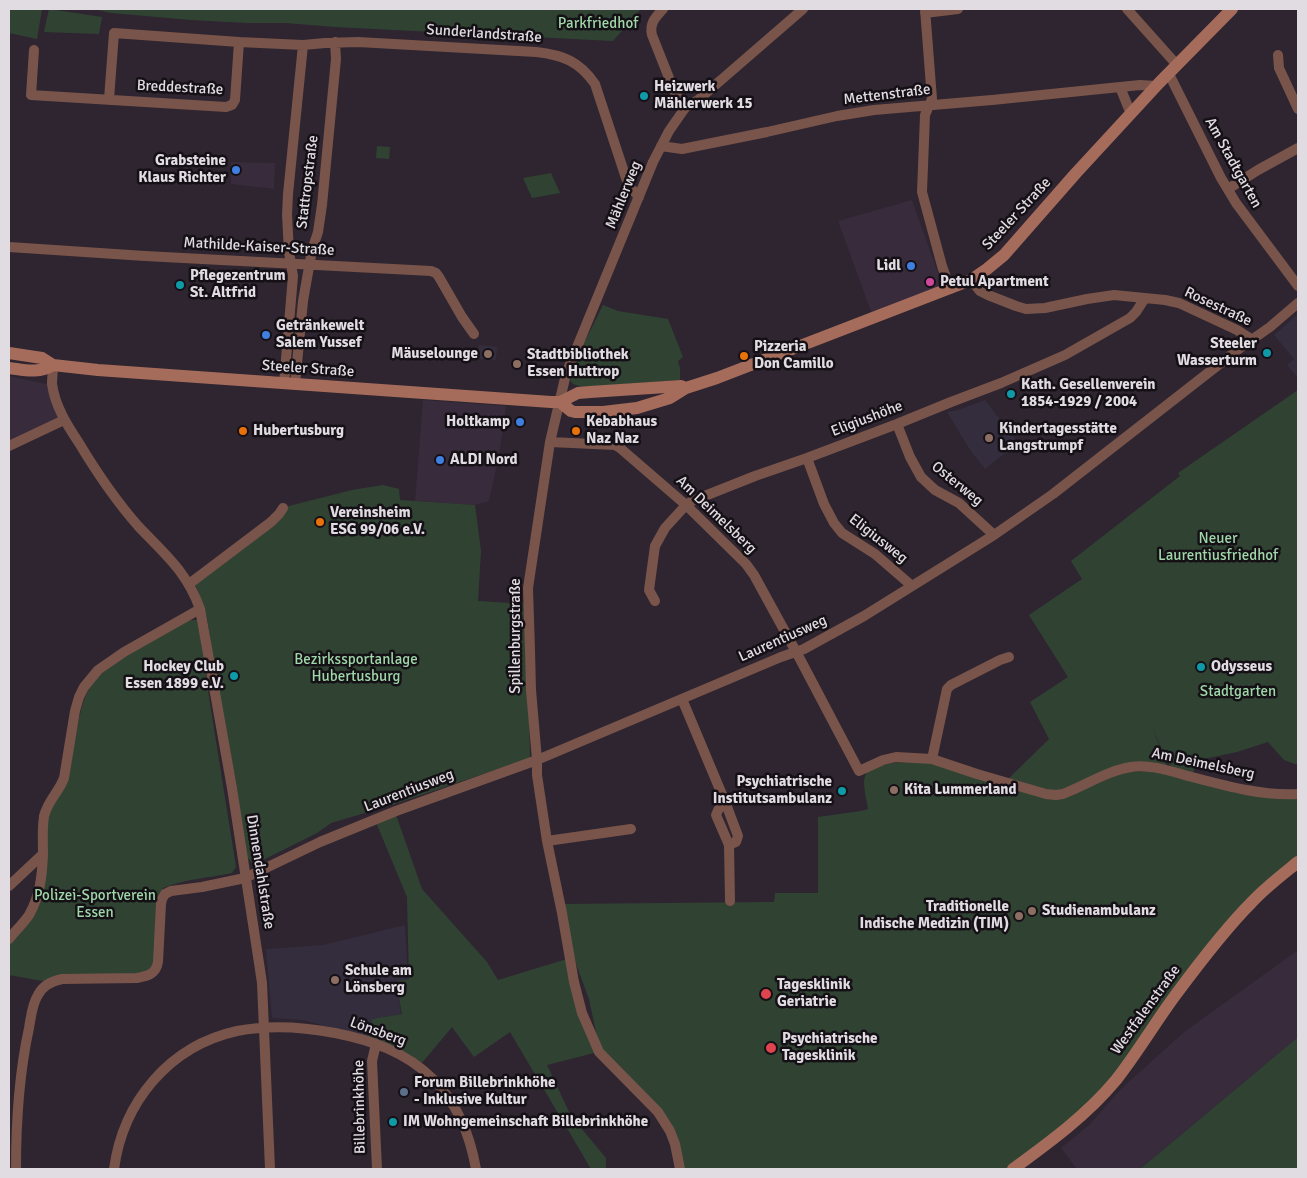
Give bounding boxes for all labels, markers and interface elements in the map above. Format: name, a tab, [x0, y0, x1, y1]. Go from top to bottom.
park label: Parkfriedhof	[558, 15, 638, 33]
street label: Sunderlandstraße	[426, 21, 542, 47]
street label: Breddestraße	[136, 77, 224, 99]
place label: Heizwerk Mählerwerk 15	[654, 78, 753, 113]
street label: Mettenstraße	[843, 81, 931, 109]
marker: Heizwerk Mählerwerk 15	[638, 90, 650, 102]
street label: Am Stadtgarten	[1201, 115, 1265, 211]
street label: Stattropstraße	[293, 134, 323, 230]
place label: Grabsteine Klaus Richter	[138, 152, 226, 187]
street label: Mählerweg	[602, 158, 646, 232]
marker: Grabsteine Klaus Richter	[230, 164, 242, 176]
street label: Steeler Straße	[979, 174, 1055, 254]
street label: Mathilde-Kaiser-Straße	[183, 234, 335, 260]
place label: Lidl	[876, 257, 901, 275]
marker: Lidl	[905, 260, 917, 272]
place label: Pflegezentrum St. Altfrid	[190, 267, 286, 302]
place label: Petul Apartment	[940, 273, 1049, 291]
marker: Petul Apartment	[924, 276, 936, 288]
marker: Pflegezentrum St. Altfrid	[174, 279, 186, 291]
street label: Rosestraße	[1181, 284, 1255, 330]
place label: Getränkewelt Salem Yussef	[276, 317, 364, 352]
marker: Getränkewelt Salem Yussef	[260, 329, 272, 341]
place label: Steeler Wasserturm	[1177, 335, 1257, 370]
place label: Pizzeria Don Camillo	[754, 338, 834, 373]
place label: Mäuselounge	[391, 345, 478, 363]
place label: Stadtbibliothek Essen Huttrop	[527, 346, 629, 381]
marker: Steeler Wasserturm	[1261, 347, 1273, 359]
marker: Mäuselounge	[482, 348, 494, 360]
marker: Pizzeria Don Camillo	[738, 350, 750, 362]
street label: Steeler Straße	[261, 357, 355, 381]
marker: Stadtbibliothek Essen Huttrop	[511, 358, 523, 370]
place label: Kath. Gesellenverein 1854-1929 / 2004	[1021, 376, 1156, 411]
marker: Kath. Gesellenverein 1854-1929 / 2004	[1005, 388, 1017, 400]
street label: Eligiushöhe	[829, 397, 905, 441]
place label: Holtkamp	[446, 413, 510, 431]
place label: Kebabhaus Naz Naz	[586, 413, 657, 448]
marker: Holtkamp	[514, 416, 526, 428]
place label: Kindertagesstätte Langstrumpf	[999, 420, 1117, 455]
place label: Hubertusburg	[253, 422, 344, 440]
marker: Hubertusburg	[237, 425, 249, 437]
marker: Kebabhaus Naz Naz	[570, 425, 582, 437]
marker: Kindertagesstätte Langstrumpf	[983, 432, 995, 444]
place label: ALDI Nord	[450, 451, 518, 469]
marker: ALDI Nord	[434, 454, 446, 466]
street label: Osterweg	[928, 458, 986, 510]
street label: Am Deimelsberg	[672, 472, 760, 558]
place label: Vereinsheim ESG 99/06 e.V.	[330, 504, 425, 539]
street label: Eligiusweg	[845, 510, 911, 568]
marker: Vereinsheim ESG 99/06 e.V.	[314, 516, 326, 528]
park label: Neuer Laurentiusfriedhof	[1158, 530, 1278, 565]
street label: Spillenburgstraße	[507, 578, 525, 694]
street label: Laurentiusweg	[736, 612, 830, 666]
park label: Bezirkssportanlage Hubertusburg	[294, 651, 418, 686]
place label: Hockey Club Essen 1899 e.V.	[125, 658, 224, 693]
place label: Odysseus	[1211, 658, 1272, 676]
marker: Odysseus	[1195, 661, 1207, 673]
marker: Hockey Club Essen 1899 e.V.	[228, 670, 240, 682]
park label: Stadtgarten	[1200, 683, 1276, 701]
street label: Am Deimelsberg	[1150, 744, 1256, 784]
street label: Laurentiusweg	[362, 766, 456, 816]
place label: Psychiatrische Institutsambulanz	[713, 773, 832, 808]
place label: Kita Lummerland	[904, 781, 1017, 799]
marker: Kita Lummerland	[888, 784, 900, 796]
marker: Psychiatrische Institutsambulanz	[836, 785, 848, 797]
street label: Dinnendahlstraße	[242, 813, 278, 931]
park label: Polizei-Sportverein Essen	[34, 887, 156, 922]
place label: Traditionelle Indische Medizin (TIM)	[860, 898, 1009, 933]
place label: Studienambulanz	[1042, 902, 1156, 920]
marker: Studienambulanz	[1026, 905, 1038, 917]
marker: Traditionelle Indische Medizin (TIM)	[1013, 910, 1025, 922]
place label: Schule am Lönsberg	[345, 962, 412, 997]
street label: Westfalenstraße	[1108, 962, 1184, 1058]
marker: Schule am Lönsberg	[329, 974, 341, 986]
place label: Tagesklinik Geriatrie	[777, 976, 851, 1011]
marker: Tagesklinik Geriatrie	[759, 987, 773, 1001]
street label: Lönsberg	[347, 1014, 409, 1050]
place label: Psychiatrische Tagesklinik	[782, 1030, 877, 1065]
marker: Psychiatrische Tagesklinik	[764, 1041, 778, 1055]
street label: Billebrinkhöhe	[350, 1060, 370, 1154]
place label: Forum Billebrinkhöhe - Inklusive Kultur	[414, 1074, 556, 1109]
marker: Forum Billebrinkhöhe - Inklusive Kultur	[398, 1086, 410, 1098]
place label: IM Wohngemeinschaft Billebrinkhöhe	[403, 1113, 648, 1131]
marker: IM Wohngemeinschaft Billebrinkhöhe	[387, 1116, 399, 1128]

